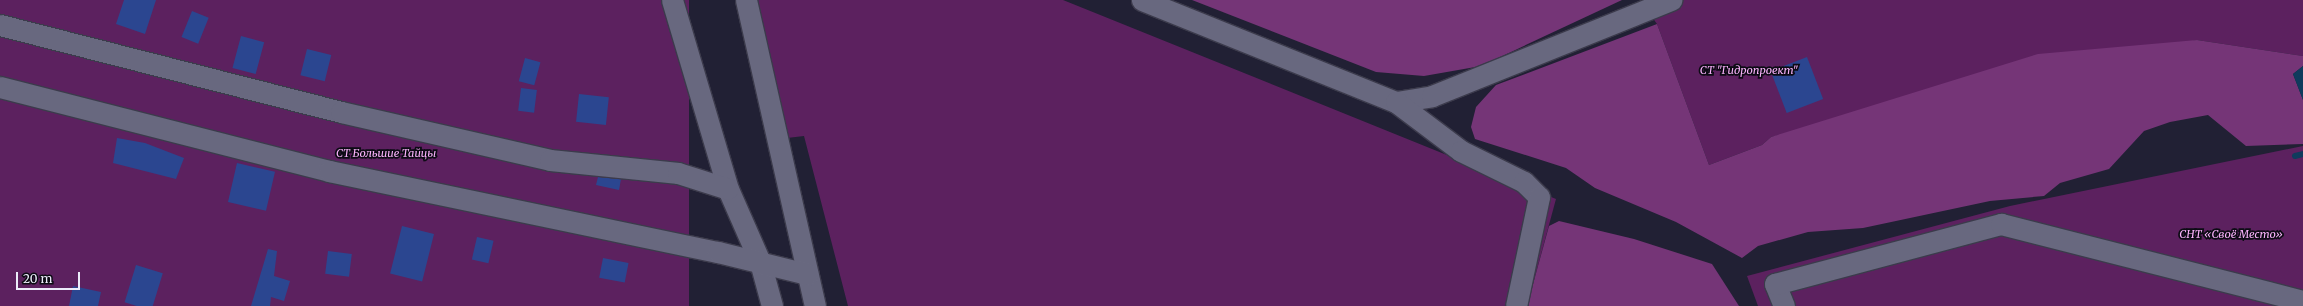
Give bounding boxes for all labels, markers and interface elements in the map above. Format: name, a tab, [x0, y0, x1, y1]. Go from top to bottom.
park label: СТ "Гидропроект"	[1700, 63, 1798, 77]
park label: СТ Большие Тайцы	[336, 146, 436, 160]
park label: СНТ «Своё Место»	[2179, 227, 2283, 241]
scale bar	[18, 264, 82, 290]
text: 20 m	[23, 271, 52, 286]

